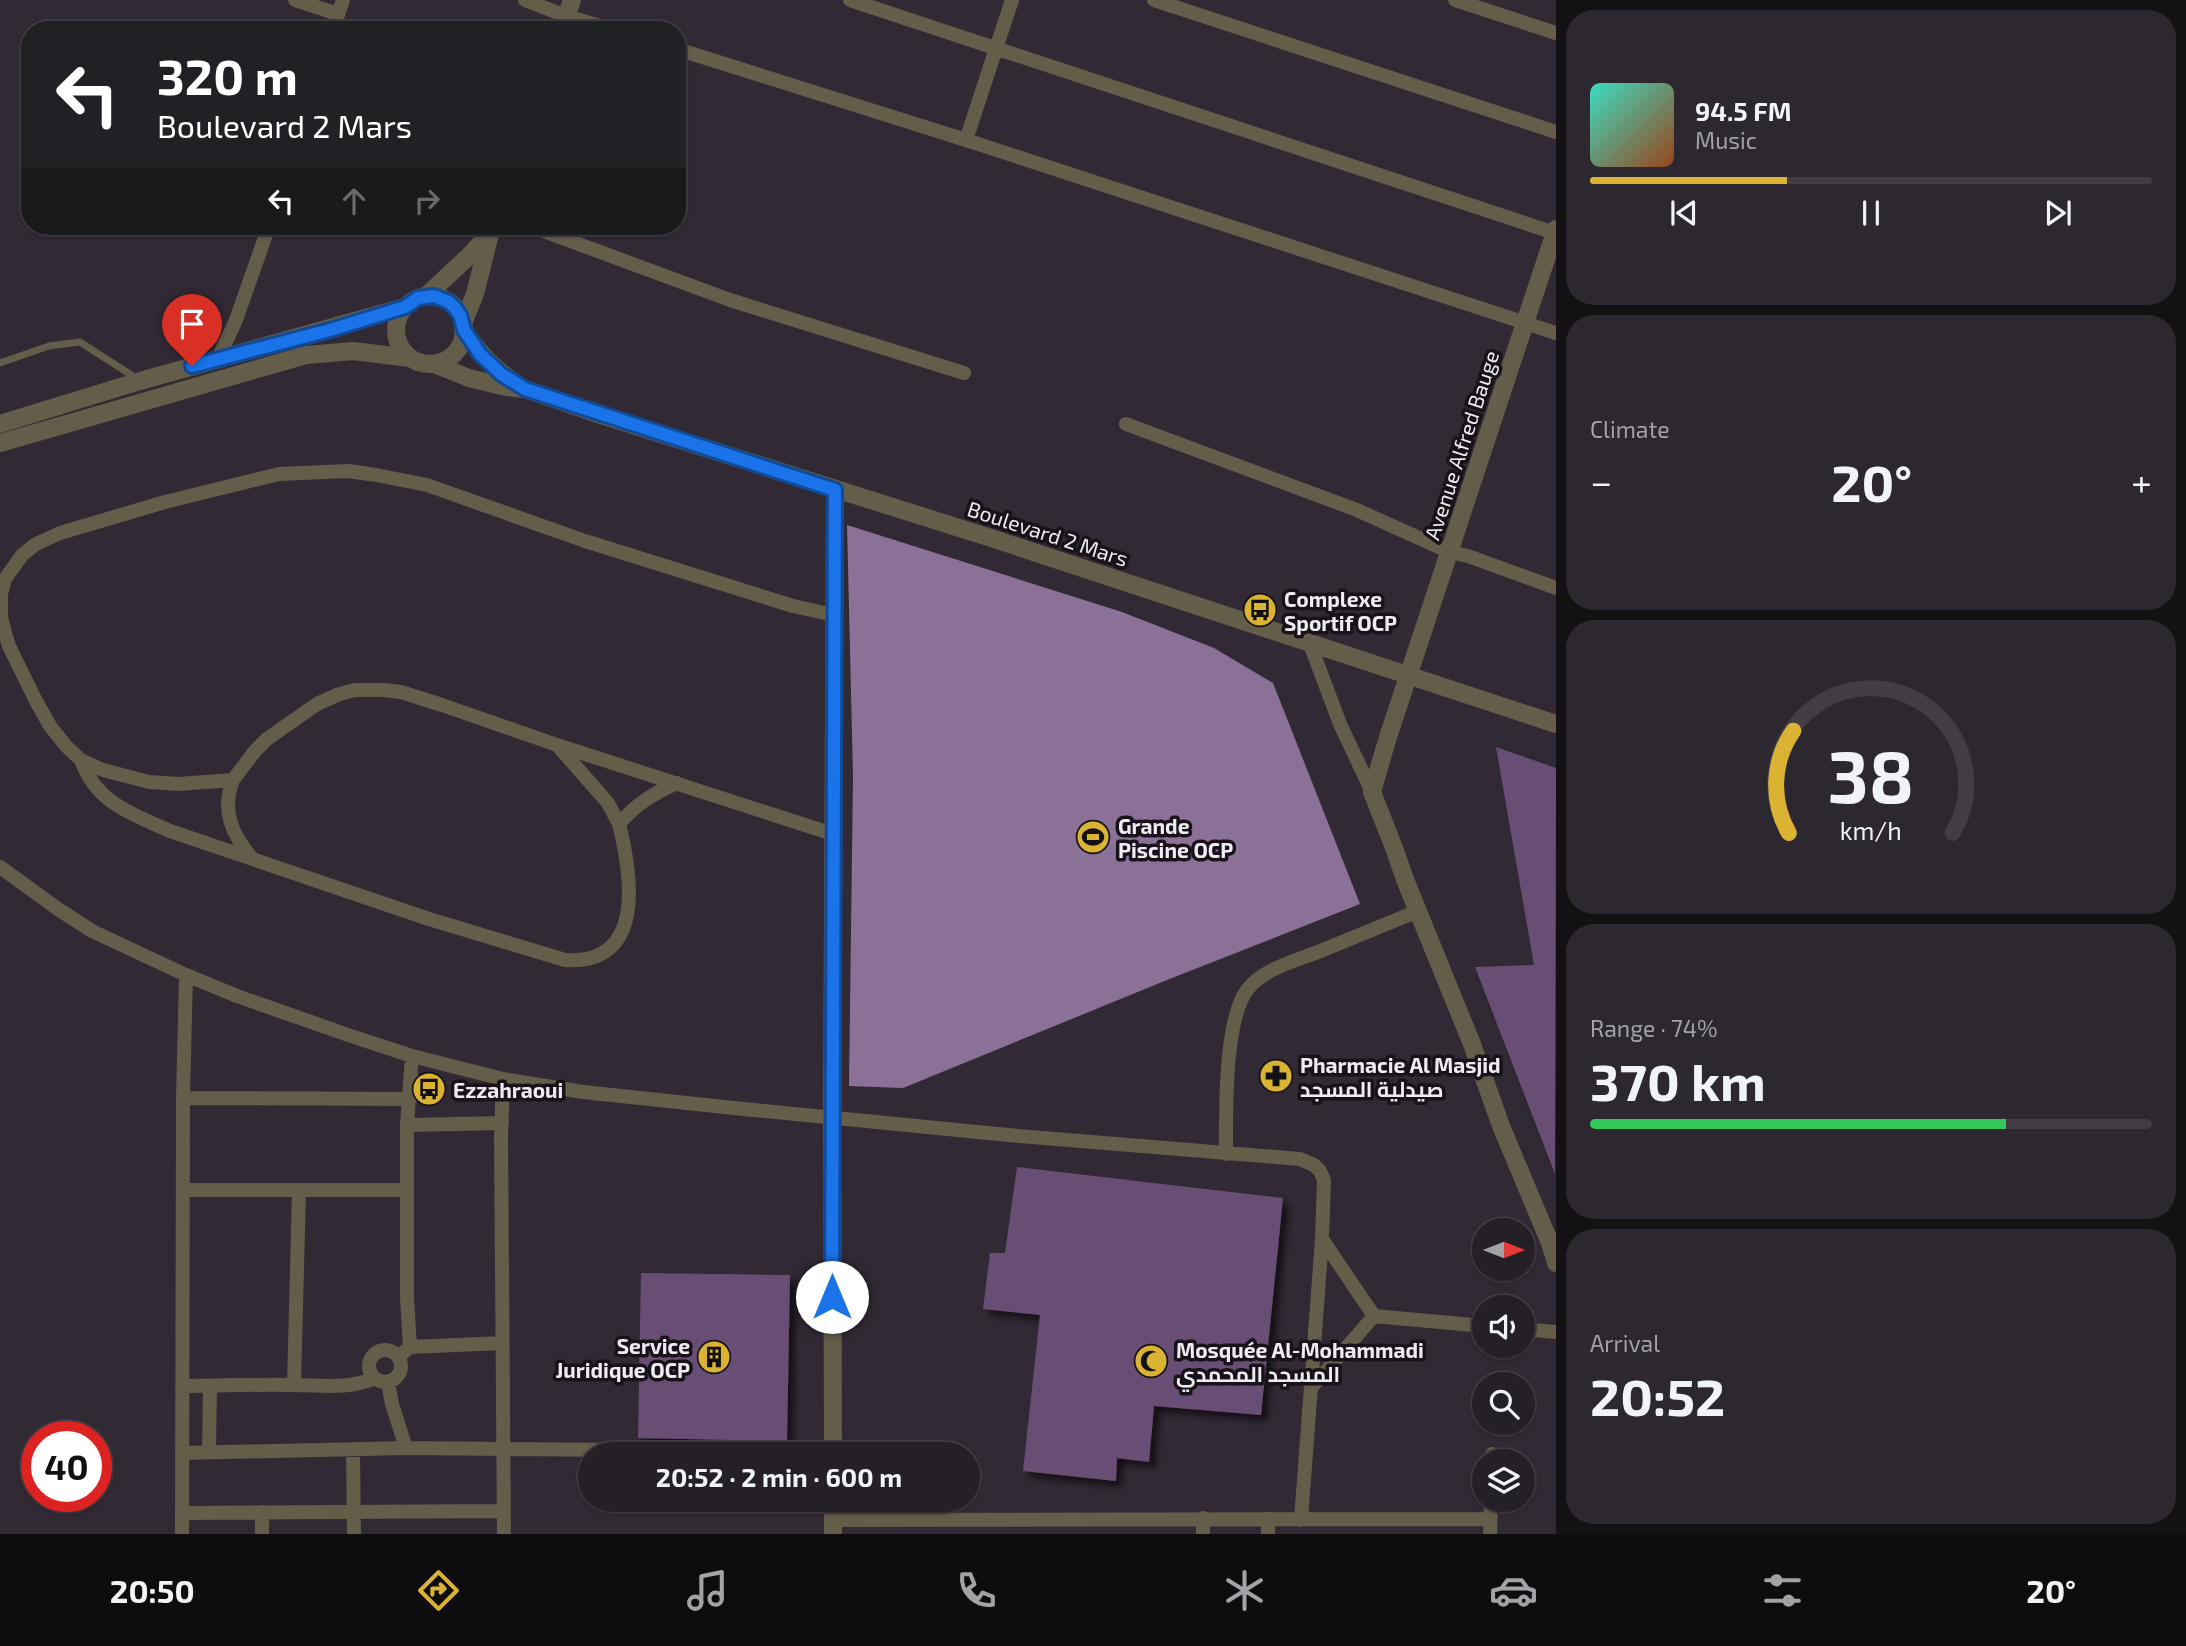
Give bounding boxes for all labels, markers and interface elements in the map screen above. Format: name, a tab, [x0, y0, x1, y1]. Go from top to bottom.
text: 320 m	[157, 46, 298, 105]
icon: left	[42, 49, 133, 140]
text: 94.5 FM	[1695, 95, 1792, 126]
text: Boulevard 2 Mars	[157, 106, 412, 144]
text: Music	[1695, 126, 1757, 154]
icon: left	[262, 182, 300, 220]
icon: ahead	[335, 182, 373, 220]
icon: right	[408, 182, 446, 220]
icon: previous	[1665, 194, 1703, 232]
icon: pause	[1852, 194, 1890, 232]
icon: next	[2039, 194, 2077, 232]
pin	[162, 294, 222, 366]
icon: arrive	[173, 305, 211, 343]
street label: Avenue Alfred Bauge	[1419, 347, 1503, 543]
text: Climate	[1590, 415, 1670, 443]
text: 20°	[1831, 450, 1912, 512]
text: −	[1590, 458, 1612, 504]
text: +	[2131, 458, 2152, 504]
street label: Boulevard 2 Mars	[965, 495, 1131, 571]
place label: Complexe Sportif OCP	[1284, 586, 1397, 635]
bus stop icon: Complexe Sportif OCP	[1241, 591, 1279, 629]
text: 38	[1828, 730, 1914, 818]
place label: Grande Piscine OCP	[1118, 813, 1233, 862]
text: km/h	[1840, 815, 1902, 845]
sports icon: Grande Piscine OCP	[1074, 818, 1112, 856]
text: Range · 74%	[1590, 1014, 1717, 1042]
text: 370 km	[1590, 1049, 1766, 1111]
place label: Pharmacie Al Masjid صيدلية المسجد	[1300, 1052, 1501, 1102]
pharmacy icon: Pharmacie Al Masjid صيدلية المسجد	[1257, 1057, 1295, 1095]
bus stop icon: Ezzahraoui	[410, 1070, 448, 1108]
place label: Ezzahraoui	[453, 1077, 563, 1102]
north arrow	[1472, 1218, 1535, 1281]
map controls	[1472, 1218, 1535, 1512]
position arrow	[795, 1260, 869, 1334]
button: sound	[1472, 1295, 1535, 1358]
text: Arrival	[1590, 1329, 1660, 1357]
place label: Service Juridique OCP	[556, 1333, 690, 1382]
place label: Mosquée Al-Mohammadi المسجد المحمدي	[1176, 1337, 1424, 1392]
building icon: Service Juridique OCP	[695, 1338, 733, 1376]
mosque icon: Mosquée Al-Mohammadi المسجد المحمدي	[1132, 1342, 1170, 1380]
text: 20:52	[1590, 1364, 1725, 1426]
button: search	[1472, 1372, 1535, 1435]
speed limit sign: 40	[21, 1421, 112, 1512]
button: layers	[1472, 1449, 1535, 1512]
text: 20:52 · 2 min · 600 m	[656, 1461, 902, 1492]
icon: directions	[414, 1566, 463, 1615]
icon: music	[683, 1566, 732, 1615]
icon: phone	[952, 1566, 1001, 1615]
icon: climate	[1220, 1566, 1269, 1615]
icon: car	[1489, 1566, 1538, 1615]
icon: filters	[1758, 1566, 1807, 1615]
text: 20:50	[110, 1571, 195, 1609]
text: 20°	[2026, 1571, 2076, 1609]

